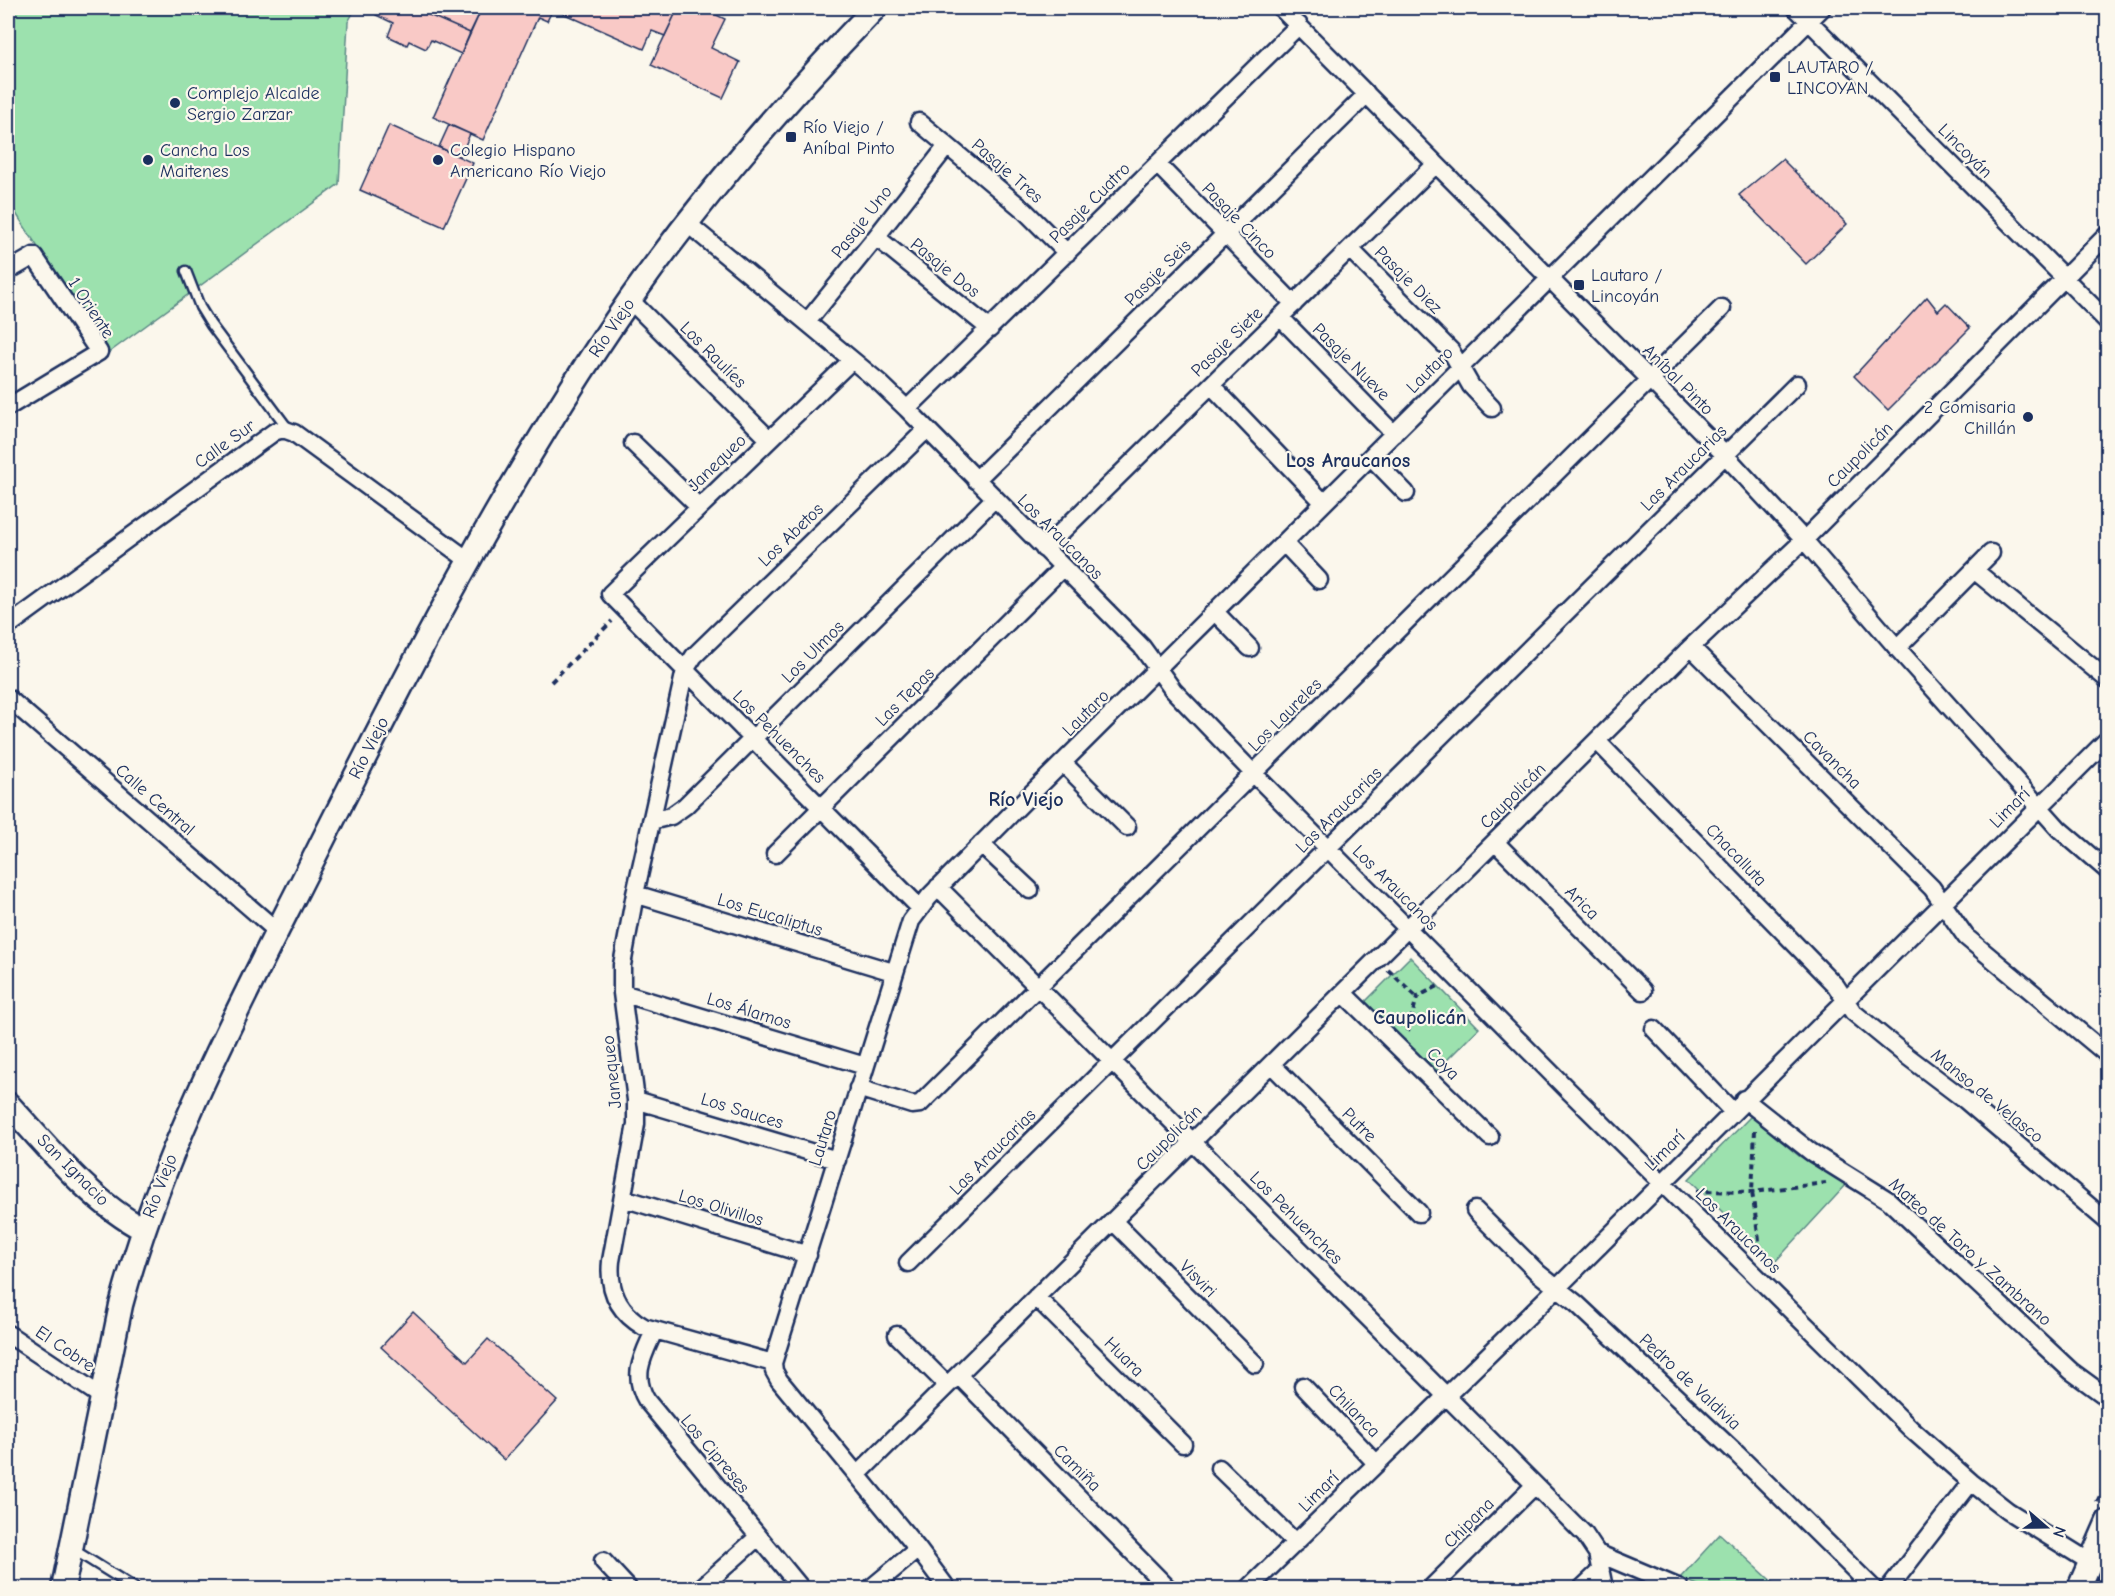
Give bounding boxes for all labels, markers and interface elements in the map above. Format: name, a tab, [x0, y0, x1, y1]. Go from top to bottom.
place label: LAUTARO / LINCOYAN	[1787, 57, 1873, 99]
marker: LAUTARO / LINCOYAN	[1768, 70, 1782, 84]
place label: Complejo Alcalde Sergio Zarzar	[187, 83, 320, 125]
marker: Complejo Alcalde Sergio Zarzar	[168, 96, 182, 110]
place label: Río Viejo / Aníbal Pinto	[803, 117, 895, 159]
street label: Lincoyán	[1933, 119, 1997, 183]
marker: Río Viejo / Aníbal Pinto	[784, 130, 798, 144]
street label: Pasaje Tres	[967, 134, 1047, 208]
place label: Cancha Los Maitenes	[160, 140, 250, 182]
place label: Colegio Hispano Americano Río Viejo	[450, 140, 606, 182]
marker: Cancha Los Maitenes	[141, 153, 155, 167]
marker: Colegio Hispano Americano Río Viejo	[431, 153, 445, 167]
street label: Pasaje Cuatro	[1045, 158, 1135, 248]
street label: Pasaje Cinco	[1197, 178, 1281, 264]
street label: Pasaje Uno	[827, 181, 897, 263]
street label: Pasaje Dos	[906, 234, 984, 302]
street label: Pasaje Seis	[1120, 235, 1196, 311]
street label: Pasaje Diez	[1370, 242, 1446, 318]
place label: Lautaro / Lincoyán	[1591, 265, 1662, 307]
street label: 1 Oriente	[64, 274, 118, 342]
marker: Lautaro / Lincoyán	[1572, 278, 1586, 292]
street label: Río Viejo	[585, 294, 639, 362]
street label: Pasaje Siete	[1187, 303, 1267, 381]
street label: Los Raulíes	[675, 317, 751, 393]
street label: Pasaje Nueve	[1308, 319, 1394, 405]
street label: Aníbal Pinto	[1638, 340, 1718, 420]
street label: Lautaro	[1402, 342, 1458, 398]
place label: 2 Comisaria Chillán	[1924, 397, 2016, 439]
marker: 2 Comisaria Chillán	[2021, 410, 2035, 424]
street label: Calle Sur	[191, 415, 260, 473]
street label: Caupolicán	[1823, 418, 1897, 492]
street label: Las Araucarias	[1637, 421, 1731, 515]
street label: Janequeo	[683, 430, 751, 496]
district label: Los Araucanos	[1286, 449, 1410, 472]
street label: Los Araucanos	[1013, 490, 1107, 584]
street label: Los Abetos	[754, 499, 828, 571]
street label: Los Ulmos	[777, 616, 849, 688]
street label: Las Tepas	[871, 663, 939, 731]
street label: Los Laureles	[1244, 674, 1326, 756]
street label: Lautaro	[1058, 685, 1114, 741]
street label: Los Pehuenches	[728, 686, 830, 788]
street label: Río Viejo	[344, 713, 394, 783]
street label: Cavancha	[1798, 726, 1866, 794]
street label: Caupolicán	[1476, 759, 1550, 833]
street label: Calle Central	[111, 760, 199, 840]
street label: Las Araucarias	[1292, 763, 1386, 857]
street label: Limarí	[1985, 783, 2035, 833]
district label: Río Viejo	[988, 788, 1064, 811]
street label: Chacalluta	[1701, 819, 1771, 891]
street label: Los Araucanos	[1348, 841, 1442, 935]
street label: Arica	[1561, 882, 1603, 924]
street label: Los Eucaliptus	[715, 889, 825, 941]
street label: Los Álamos	[704, 987, 794, 1034]
district label: Caupolicán	[1373, 1006, 1467, 1029]
street label: Janequeo	[598, 1034, 626, 1110]
street label: Coya	[1422, 1043, 1464, 1085]
street label: Manso de Velasco	[1927, 1044, 2047, 1148]
street label: Los Sauces	[698, 1089, 786, 1133]
street label: Caupolicán	[1132, 1101, 1206, 1175]
street label: Putre	[1337, 1103, 1381, 1147]
street label: Las Araucarias	[946, 1105, 1040, 1199]
street label: Lautaro	[805, 1107, 841, 1169]
street label: Limarí	[1640, 1126, 1690, 1176]
street label: San Ignacio	[33, 1130, 113, 1210]
street label: Río Viejo	[138, 1151, 182, 1221]
street label: Los Pehuenches	[1245, 1167, 1347, 1269]
street label: Mateo de Toro y Zambrano	[1884, 1173, 2056, 1331]
street label: Los Araucanos	[1691, 1184, 1785, 1278]
street label: Los Olivillos	[676, 1185, 766, 1231]
street label: Visviri	[1175, 1256, 1221, 1302]
street label: El Cobre	[31, 1322, 99, 1376]
street label: Pedro de Valdivia	[1635, 1330, 1745, 1434]
street label: Huara	[1100, 1333, 1148, 1381]
street label: Chilanca	[1324, 1380, 1384, 1442]
street label: Los Cipreses	[676, 1410, 754, 1498]
street label: Camiña	[1049, 1440, 1105, 1496]
street label: Limarí	[1294, 1467, 1344, 1517]
street label: Chipana	[1439, 1493, 1499, 1553]
north arrow	[2016, 1497, 2076, 1557]
text: N	[2049, 1524, 2069, 1540]

